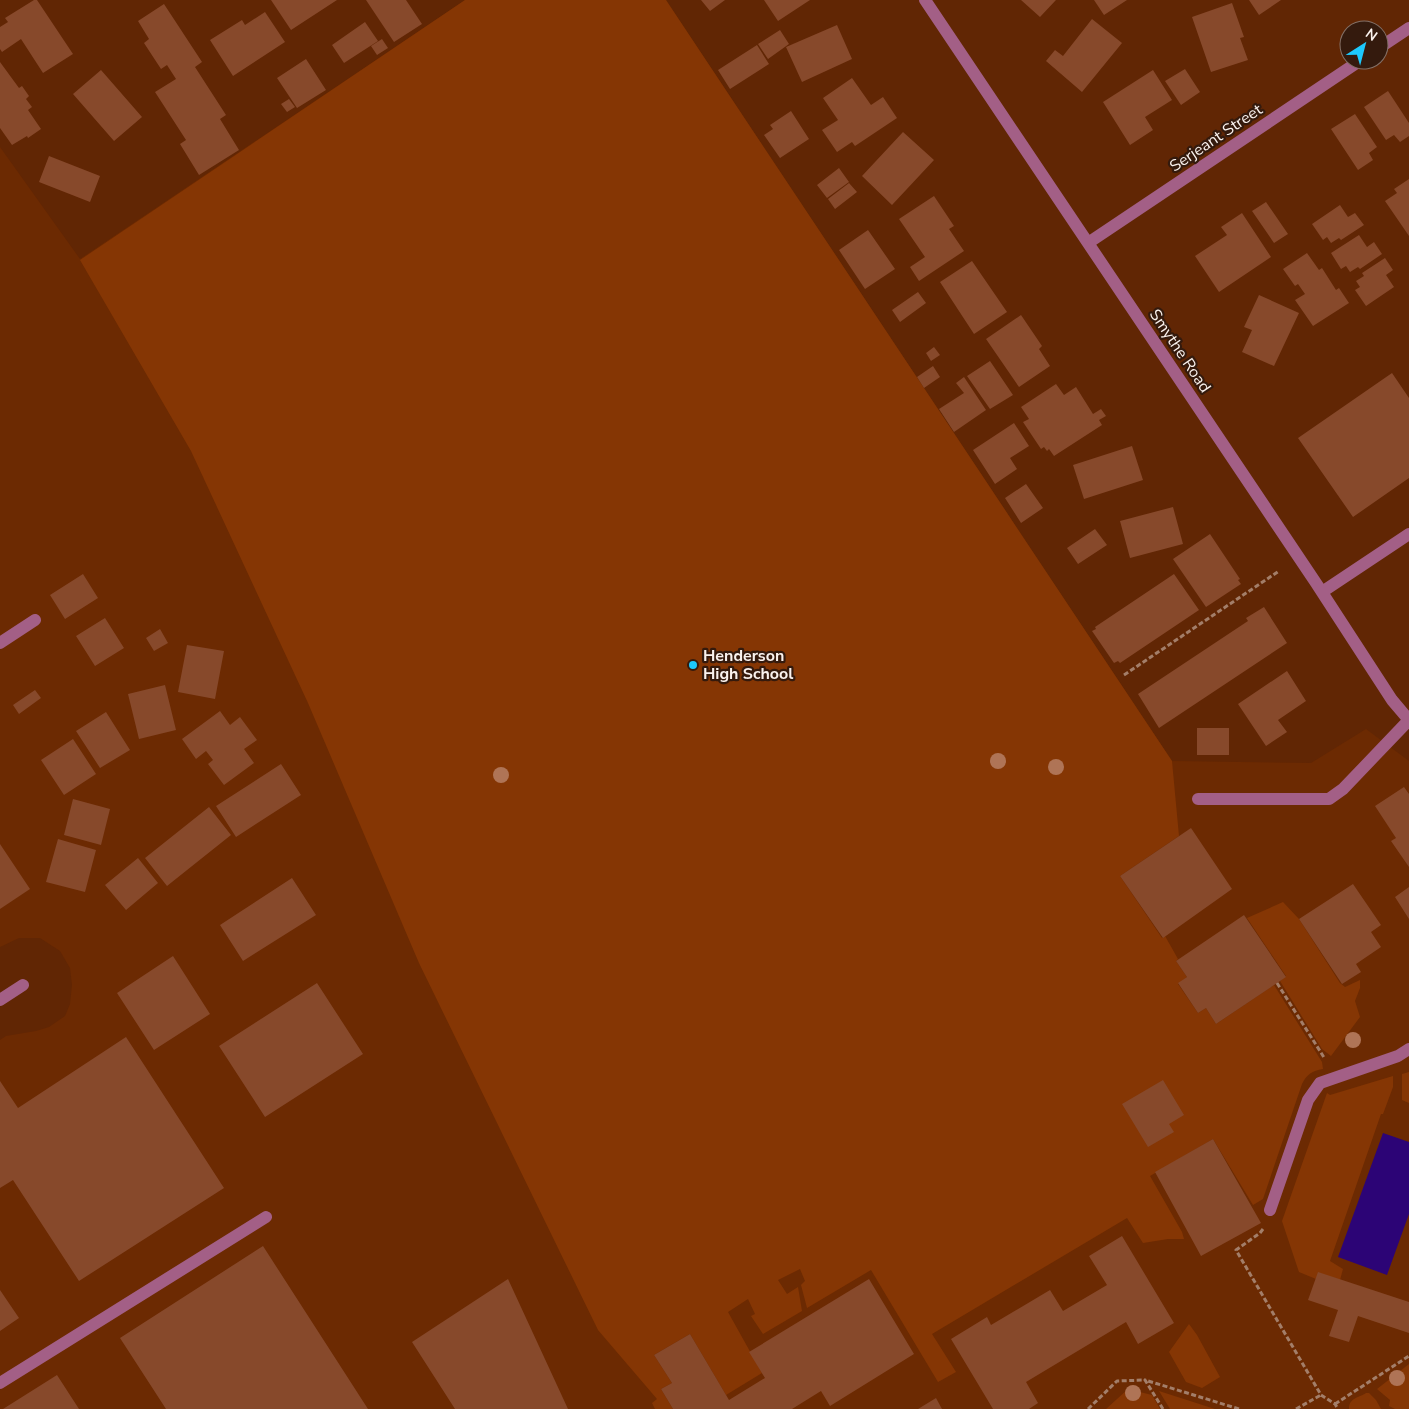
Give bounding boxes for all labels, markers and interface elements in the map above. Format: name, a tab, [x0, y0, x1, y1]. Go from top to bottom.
north arrow	[1339, 20, 1389, 70]
text: N	[1362, 24, 1381, 46]
street label: Serjeant Street	[1165, 99, 1267, 177]
street label: Smythe Road	[1144, 305, 1216, 397]
place label: Henderson High School	[703, 645, 793, 685]
marker: Henderson High School	[687, 659, 699, 671]

